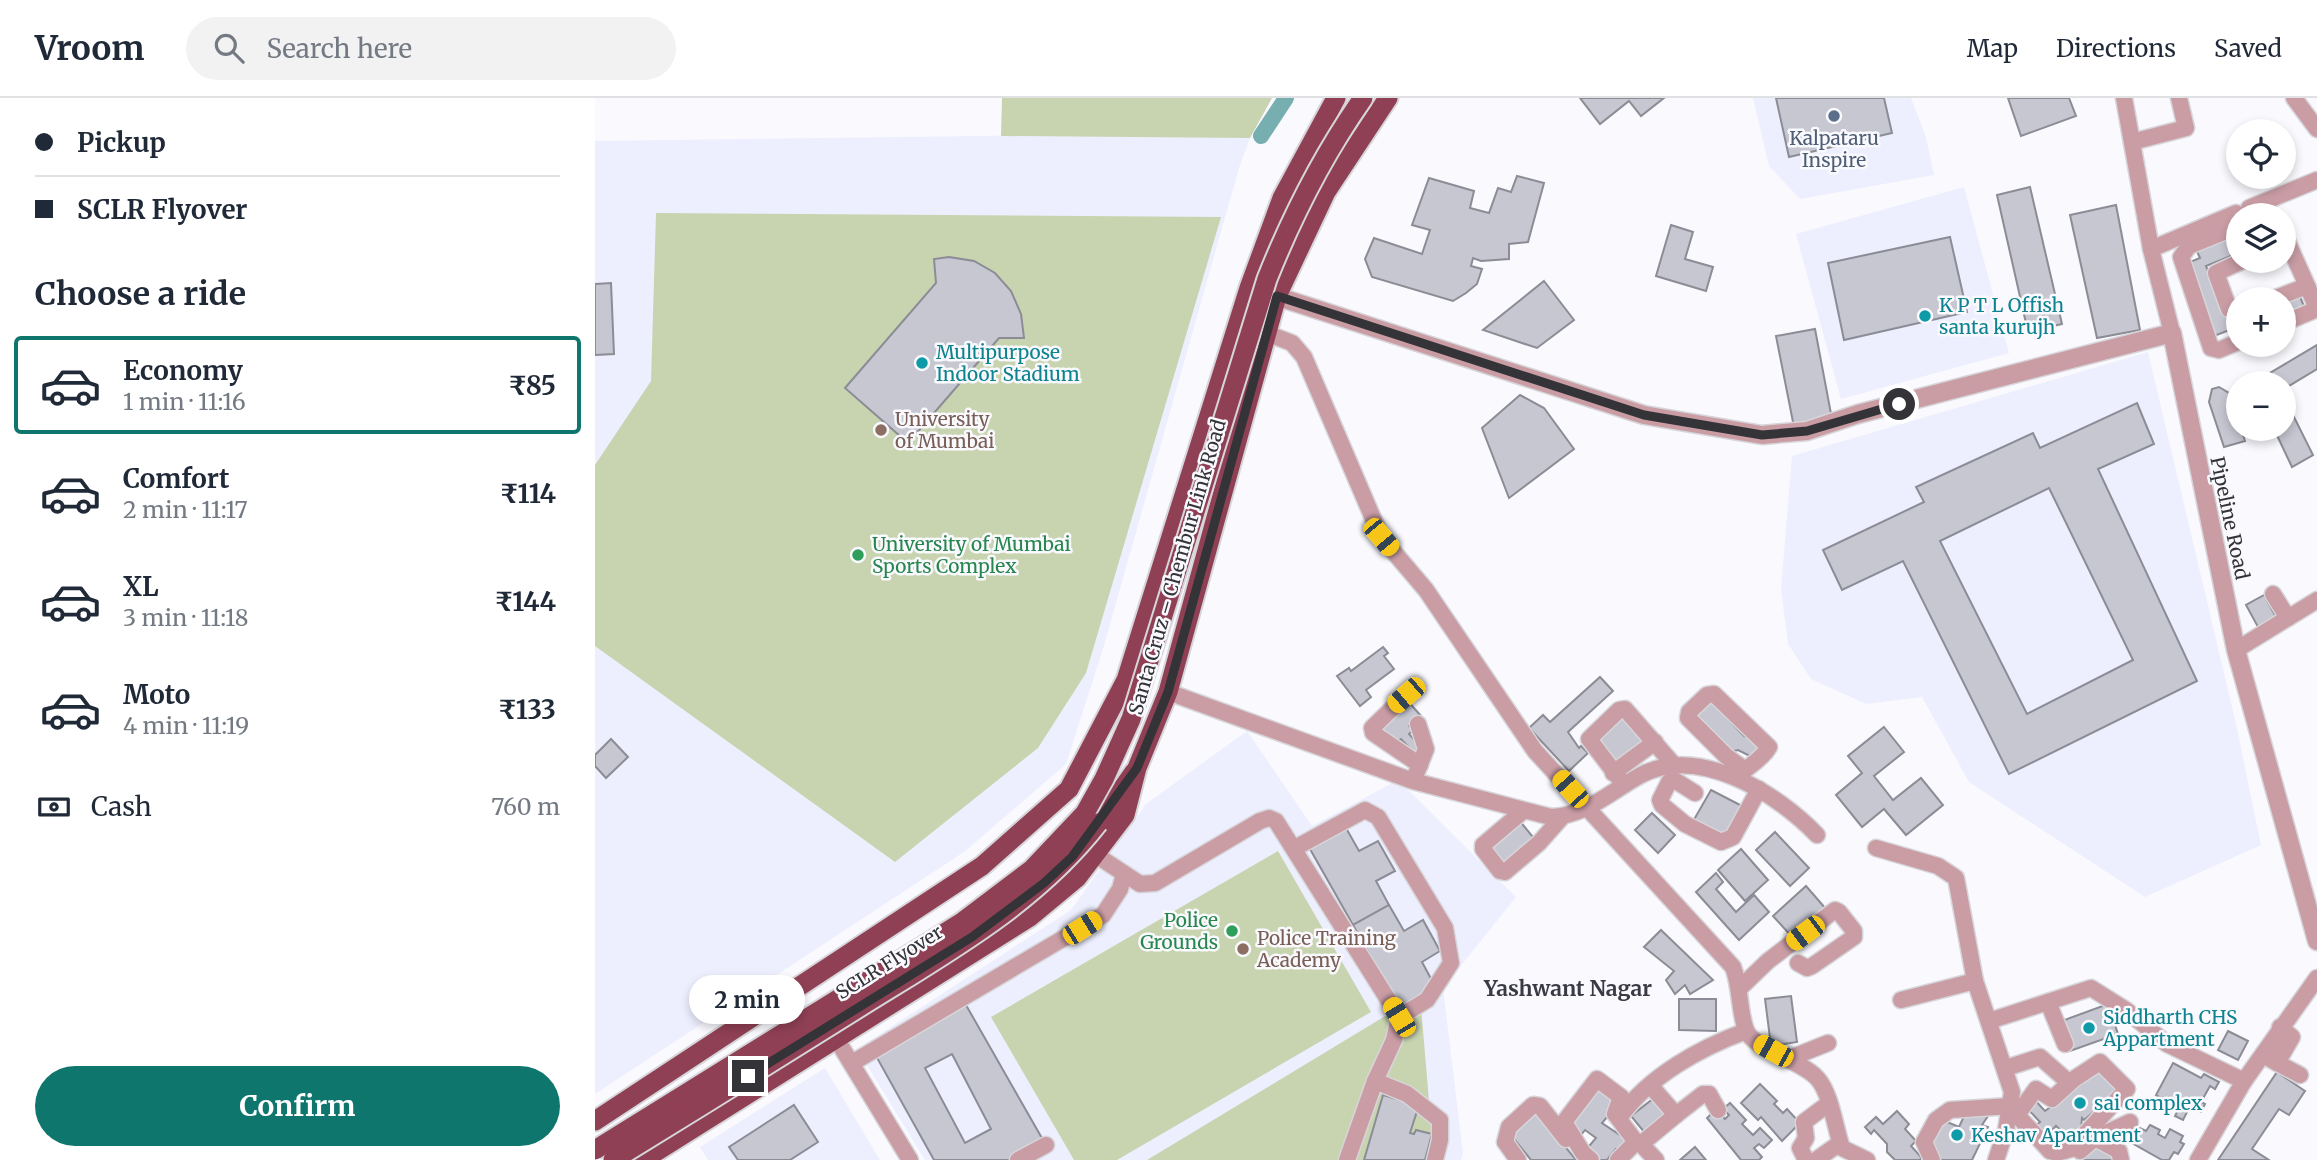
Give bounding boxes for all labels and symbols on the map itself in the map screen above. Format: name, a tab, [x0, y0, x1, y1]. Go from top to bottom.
marker: Kalpataru Inspire	[1826, 108, 1842, 124]
place label: Kalpataru Inspire	[1789, 126, 1879, 172]
place label: K P T L Offish santa kurujh	[1939, 293, 2065, 339]
marker: K P T L Offish santa kurujh	[1917, 308, 1933, 324]
place label: Multipurpose Indoor Stadium	[936, 340, 1080, 386]
marker: Multipurpose Indoor Stadium	[914, 355, 930, 371]
route start	[1883, 388, 1915, 420]
place label: University of Mumbai	[895, 407, 994, 453]
street label: Santa Cruz – Chembur Link Road	[1123, 417, 1231, 717]
marker: University of Mumbai	[873, 422, 889, 438]
street label: Pipeline Road	[2205, 454, 2255, 582]
car	[1360, 514, 1403, 560]
place label: University of Mumbai Sports Complex	[872, 532, 1071, 578]
marker: University of Mumbai Sports Complex	[850, 547, 866, 563]
car	[1384, 673, 1429, 717]
car	[1549, 766, 1592, 812]
car	[1059, 908, 1106, 948]
place label: Police Grounds	[1140, 908, 1218, 954]
car	[1782, 912, 1829, 954]
street label: SCLR Flyover	[831, 919, 947, 1004]
marker: Police Grounds	[1224, 923, 1240, 939]
place label: Police Training Academy	[1256, 926, 1397, 972]
marker: Police Training Academy	[1235, 941, 1251, 957]
callout: 2 min	[690, 974, 806, 1024]
district label: Yashwant Nagar	[1483, 975, 1652, 1002]
car	[1380, 994, 1419, 1040]
place label: Siddharth CHS Appartment	[2102, 1005, 2237, 1051]
marker: Siddharth CHS Appartment	[2081, 1020, 2097, 1036]
car	[1750, 1032, 1797, 1070]
route end	[732, 1060, 764, 1092]
place label: sai complex	[2094, 1091, 2203, 1115]
marker: sai complex	[2072, 1095, 2088, 1111]
place label: Keshav Apartment	[1971, 1123, 2142, 1147]
marker: Keshav Apartment	[1949, 1127, 1965, 1143]

